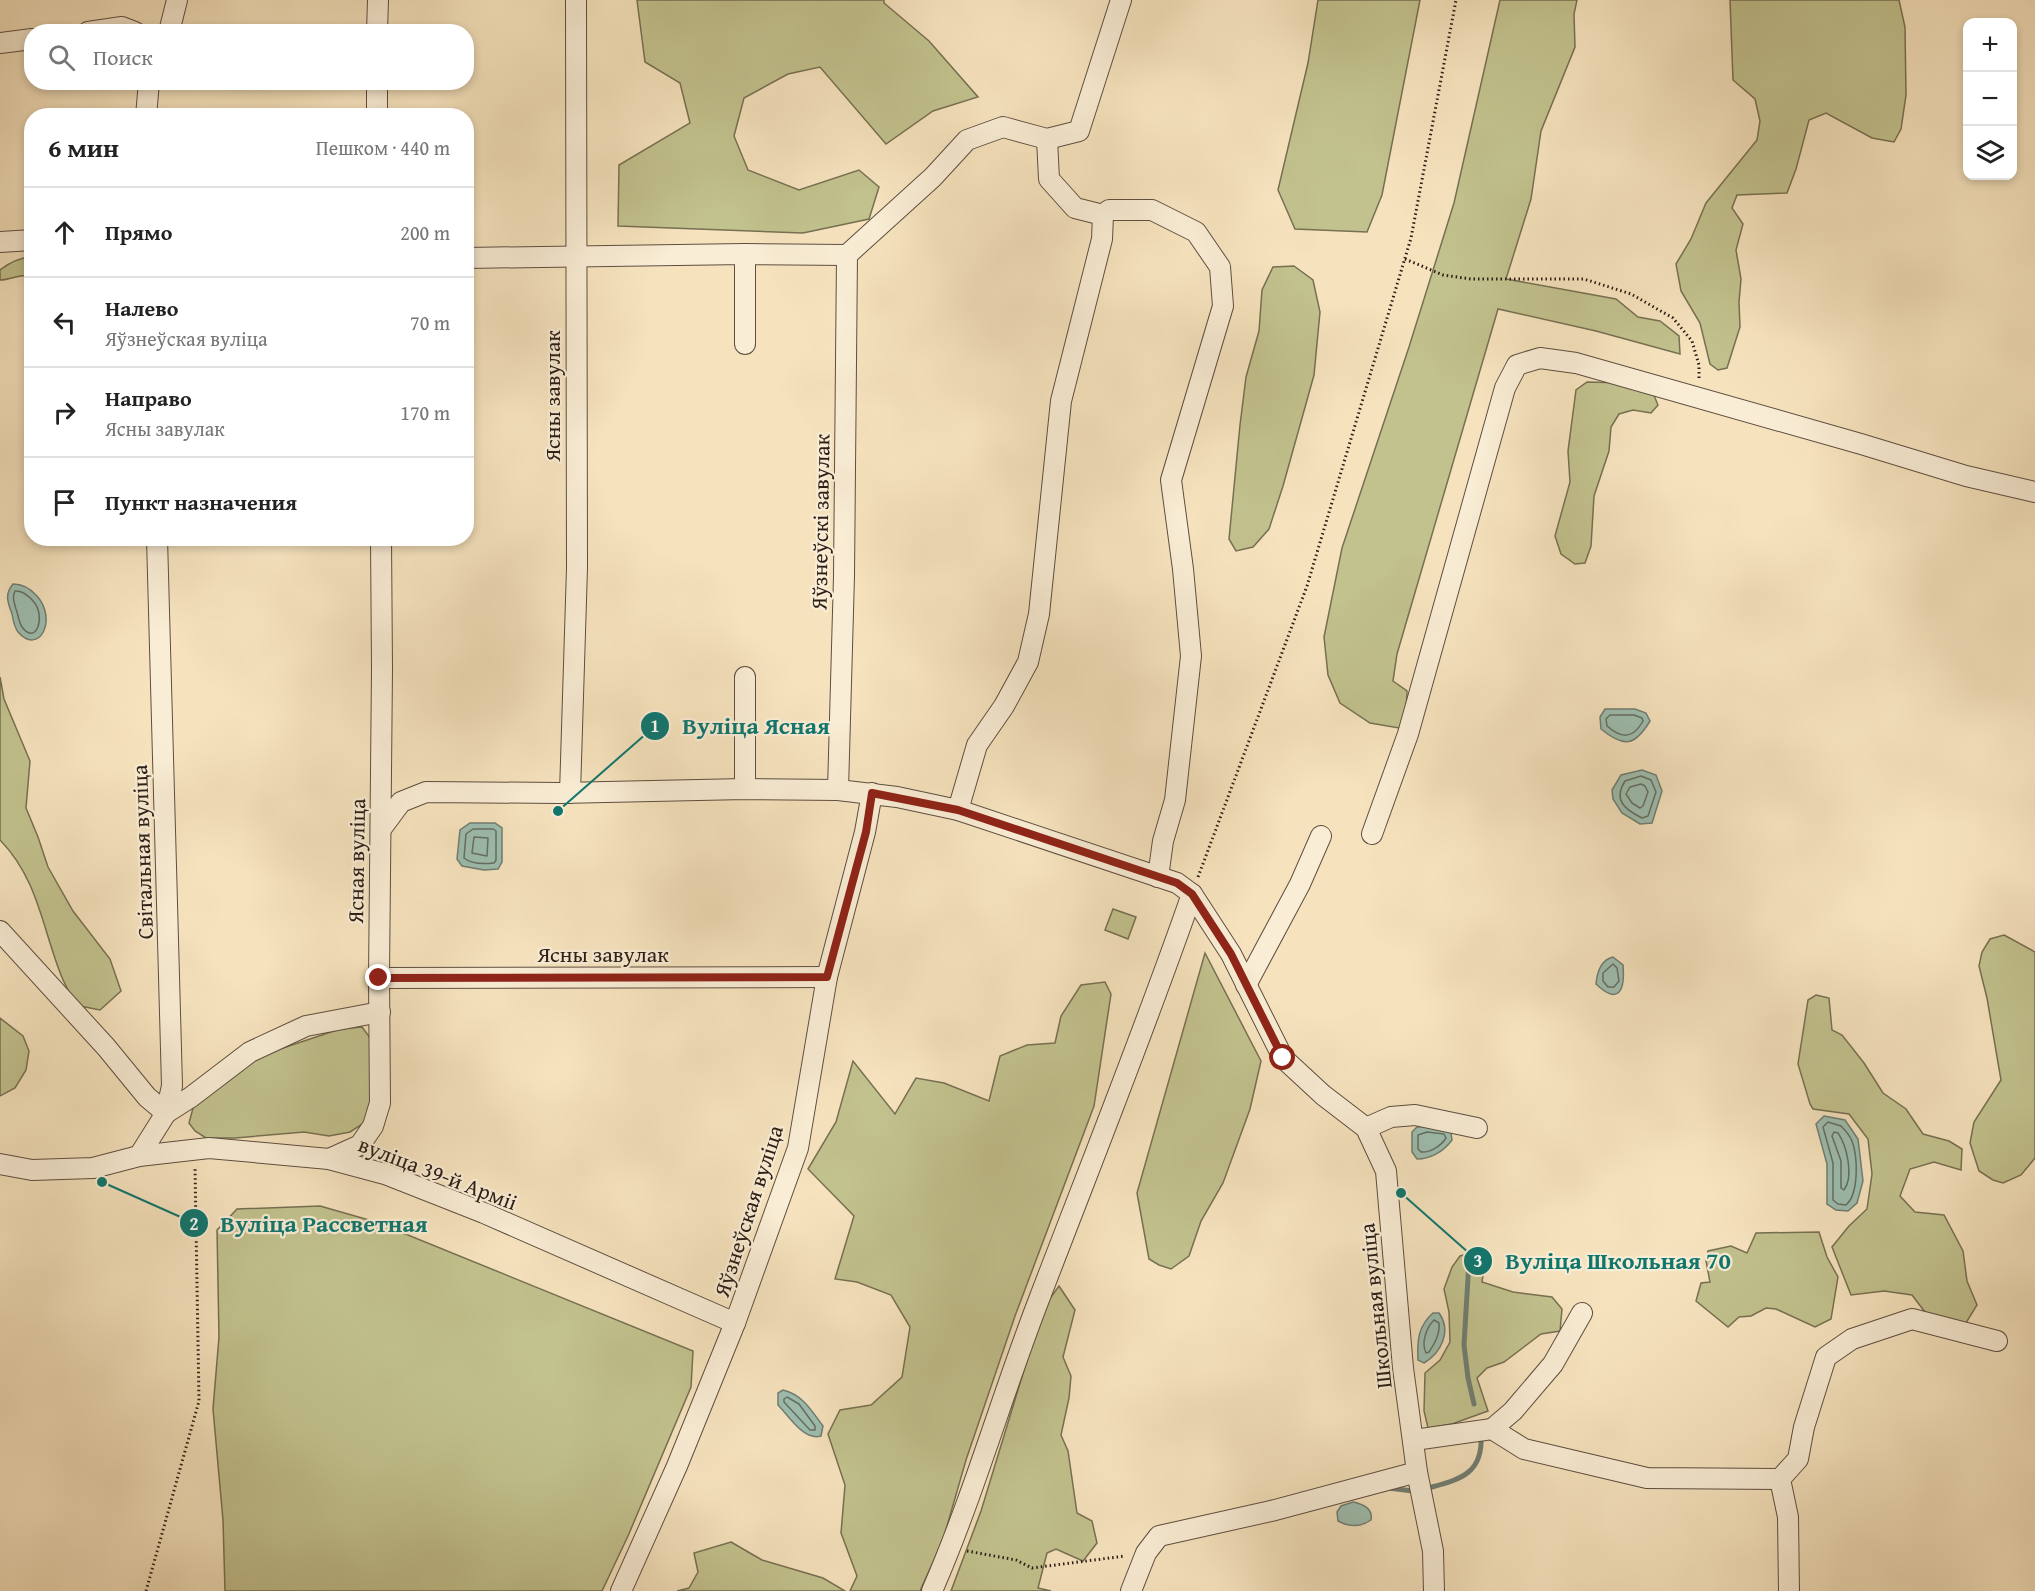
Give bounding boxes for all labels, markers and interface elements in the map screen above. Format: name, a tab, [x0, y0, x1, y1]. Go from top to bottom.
map controls	[1963, 18, 2017, 180]
button: +	[1963, 18, 2017, 72]
search box	[24, 24, 474, 90]
icon: search	[45, 41, 78, 74]
text: Поиск	[93, 41, 153, 73]
button: −	[1963, 72, 2017, 126]
button: layers	[1963, 126, 2017, 180]
text: 6 мин	[48, 128, 119, 167]
text: Пешком · 440 m	[316, 133, 450, 162]
icon: ahead	[48, 216, 81, 249]
text: Прямо	[105, 216, 172, 248]
text: 200 m	[400, 218, 450, 247]
text: Налево	[105, 292, 178, 324]
icon: left	[48, 306, 81, 339]
text: 70 m	[410, 308, 450, 337]
text: Яўзнеўская вуліца	[105, 324, 268, 353]
street label: Ясны завулак	[536, 330, 568, 463]
text: Направо	[105, 382, 192, 414]
icon: right	[48, 396, 81, 429]
text: 170 m	[400, 398, 450, 427]
text: Ясны завулак	[105, 414, 225, 443]
street label: Яўзнеўскі завулак	[802, 433, 838, 611]
icon: arrive	[48, 486, 81, 519]
text: Пункт назначения	[105, 486, 297, 518]
callout: Вуліца Ясная	[640, 705, 842, 747]
text: Вуліца Ясная	[682, 708, 830, 743]
text: 1	[650, 712, 660, 739]
street label: Світальная вуліца	[123, 764, 161, 940]
street label: Ясная вуліца	[339, 798, 373, 925]
street label: Ясны завулак	[536, 938, 669, 970]
route end	[365, 964, 391, 990]
route start	[1269, 1044, 1295, 1070]
street label: Яўзнеўская вуліца	[705, 1120, 791, 1302]
street label: вуліца 39-й Арміі	[354, 1128, 522, 1218]
callout: Вуліца Рассветная	[179, 1202, 440, 1244]
text: Вуліца Рассветная	[220, 1206, 428, 1241]
text: 2	[189, 1210, 199, 1237]
street label: Школьная вуліца	[1350, 1221, 1400, 1390]
callout: Вуліца Школьная 70	[1463, 1240, 1743, 1282]
text: Вуліца Школьная 70	[1505, 1243, 1731, 1278]
text: 3	[1473, 1247, 1483, 1274]

